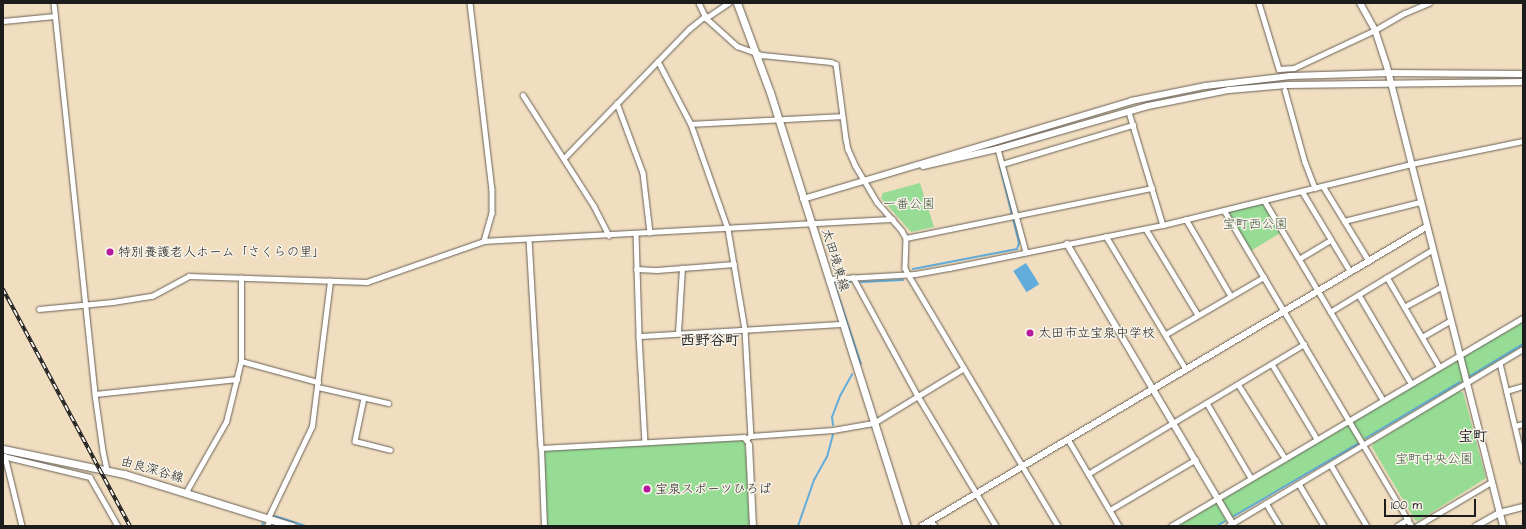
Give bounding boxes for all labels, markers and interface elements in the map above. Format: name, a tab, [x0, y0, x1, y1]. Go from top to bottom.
park label: 一番公園	[883, 196, 935, 212]
park label: 宝町西公園	[1223, 216, 1287, 232]
street label: 太田境東線	[818, 227, 852, 293]
place label: 特別養護老人ホーム「さくらの里」	[118, 244, 326, 260]
marker: 特別養護老人ホーム「さくらの里」	[105, 247, 115, 257]
place label: 太田市立宝泉中学校	[1038, 325, 1155, 341]
marker: 太田市立宝泉中学校	[1025, 328, 1035, 338]
district label: 西野谷町	[680, 332, 740, 350]
district label: 宝町	[1458, 428, 1488, 446]
park label: 宝町中央公園	[1395, 451, 1473, 467]
street label: 由良深谷線	[119, 454, 185, 486]
place label: 宝泉スポーツひろば	[655, 481, 772, 497]
marker: 宝泉スポーツひろば	[642, 484, 652, 494]
scale bar	[1386, 491, 1478, 517]
text: 100 m	[1391, 497, 1422, 514]

